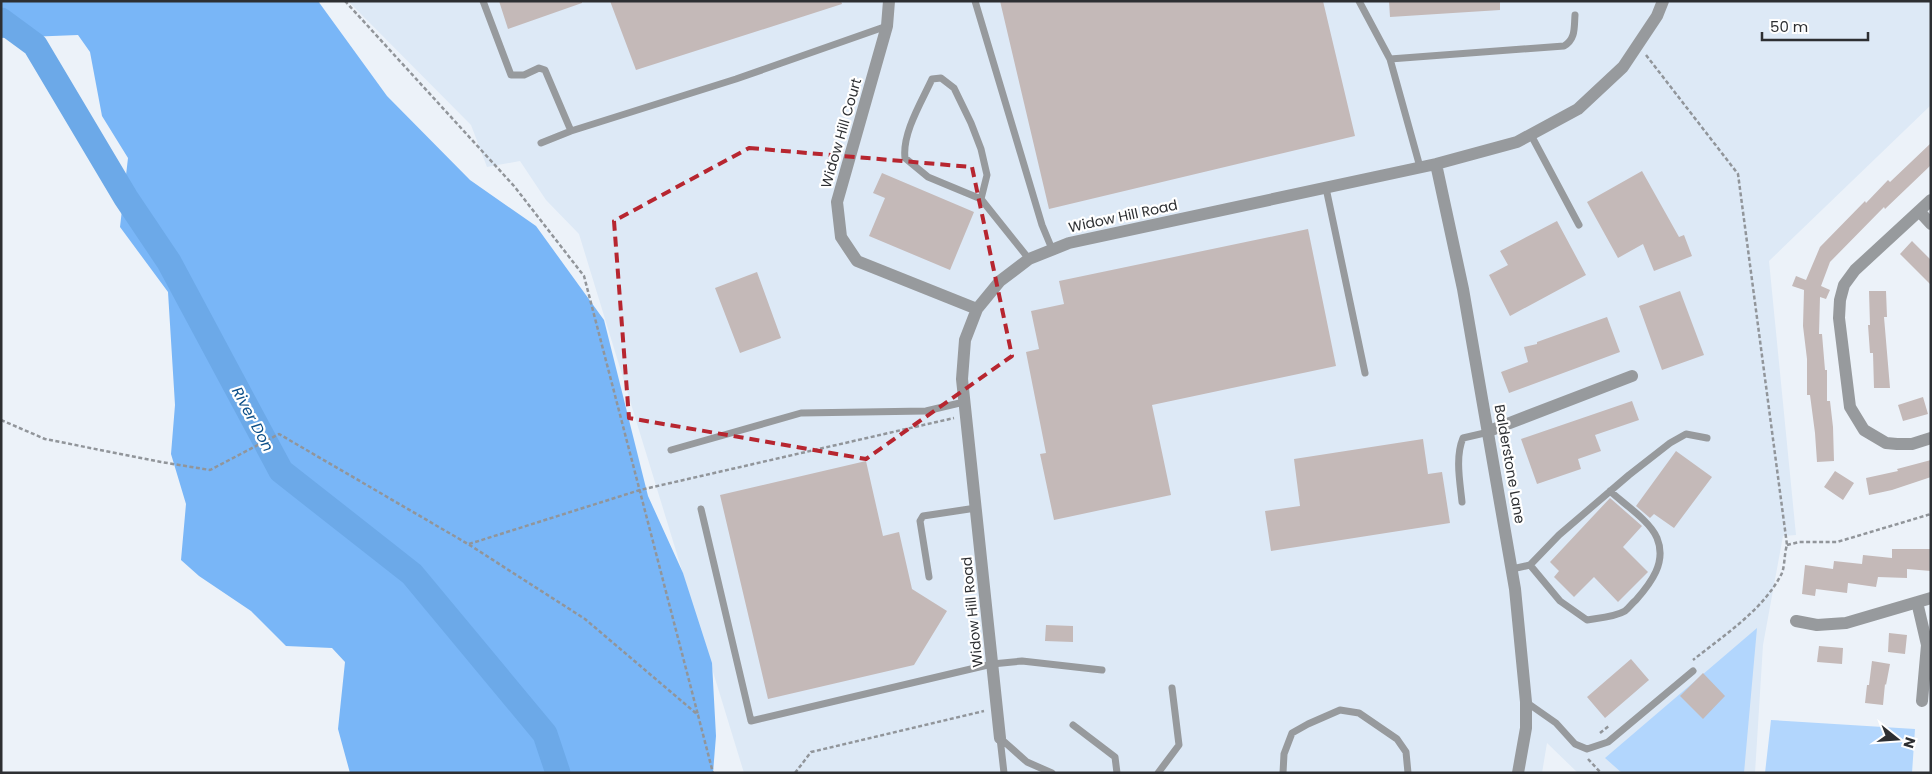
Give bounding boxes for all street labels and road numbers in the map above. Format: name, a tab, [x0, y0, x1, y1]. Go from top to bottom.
street label: Widow Hill Court	[816, 76, 866, 190]
street label: Widow Hill Road	[1067, 195, 1179, 237]
street label: Balderstone Lane	[1490, 403, 1530, 526]
street label: Widow Hill Road	[956, 556, 988, 668]

